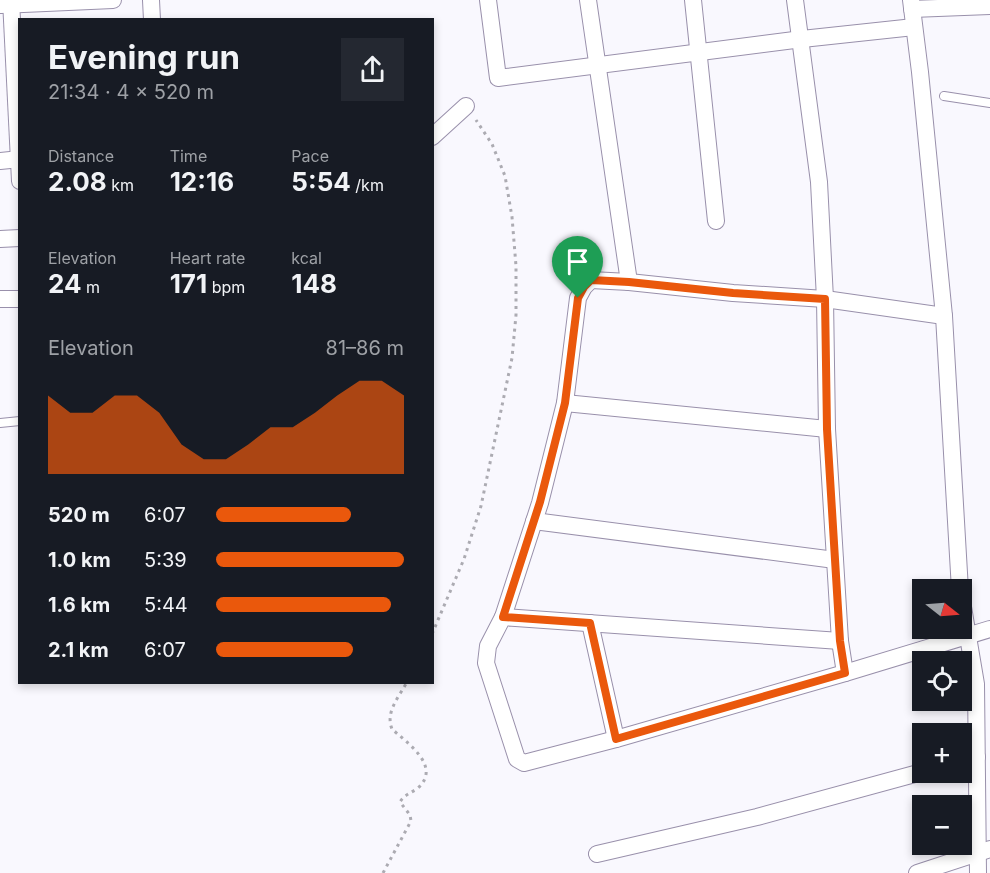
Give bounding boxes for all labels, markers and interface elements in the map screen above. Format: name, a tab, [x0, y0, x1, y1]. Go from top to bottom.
text: Evening run	[48, 37, 240, 77]
button: share	[341, 38, 404, 101]
text: 21:34 · 4 × 520 m	[48, 80, 214, 104]
text: Distance	[48, 146, 114, 166]
text: Time	[170, 146, 207, 166]
text: Pace	[291, 146, 329, 166]
text: 2.08	[48, 166, 107, 197]
text: 12:16	[170, 166, 234, 197]
text: 5:54	[291, 166, 351, 197]
text: km	[107, 175, 134, 195]
text: /km	[351, 175, 384, 195]
pin	[552, 236, 603, 298]
icon: arrive	[561, 245, 594, 278]
text: Elevation	[48, 248, 117, 268]
text: Heart rate	[170, 248, 245, 268]
text: kcal	[291, 248, 322, 268]
text: 24	[48, 268, 82, 299]
text: 171	[170, 268, 207, 299]
text: 148	[291, 268, 337, 299]
text: m	[82, 277, 100, 297]
text: bpm	[207, 277, 245, 297]
text: Elevation	[48, 336, 134, 360]
text: 81–86 m	[326, 336, 404, 360]
text: 520 m	[48, 503, 110, 527]
text: 6:07	[144, 503, 186, 527]
text: 1.0 km	[48, 548, 111, 572]
text: 5:39	[144, 548, 187, 572]
north arrow	[912, 579, 972, 639]
map controls	[912, 579, 972, 855]
text: 1.6 km	[48, 593, 110, 617]
text: 5:44	[144, 593, 188, 617]
text: 2.1 km	[48, 638, 109, 662]
text: 6:07	[144, 638, 186, 662]
button: locate	[912, 651, 972, 711]
button: +	[912, 723, 972, 783]
button: −	[912, 795, 972, 855]

